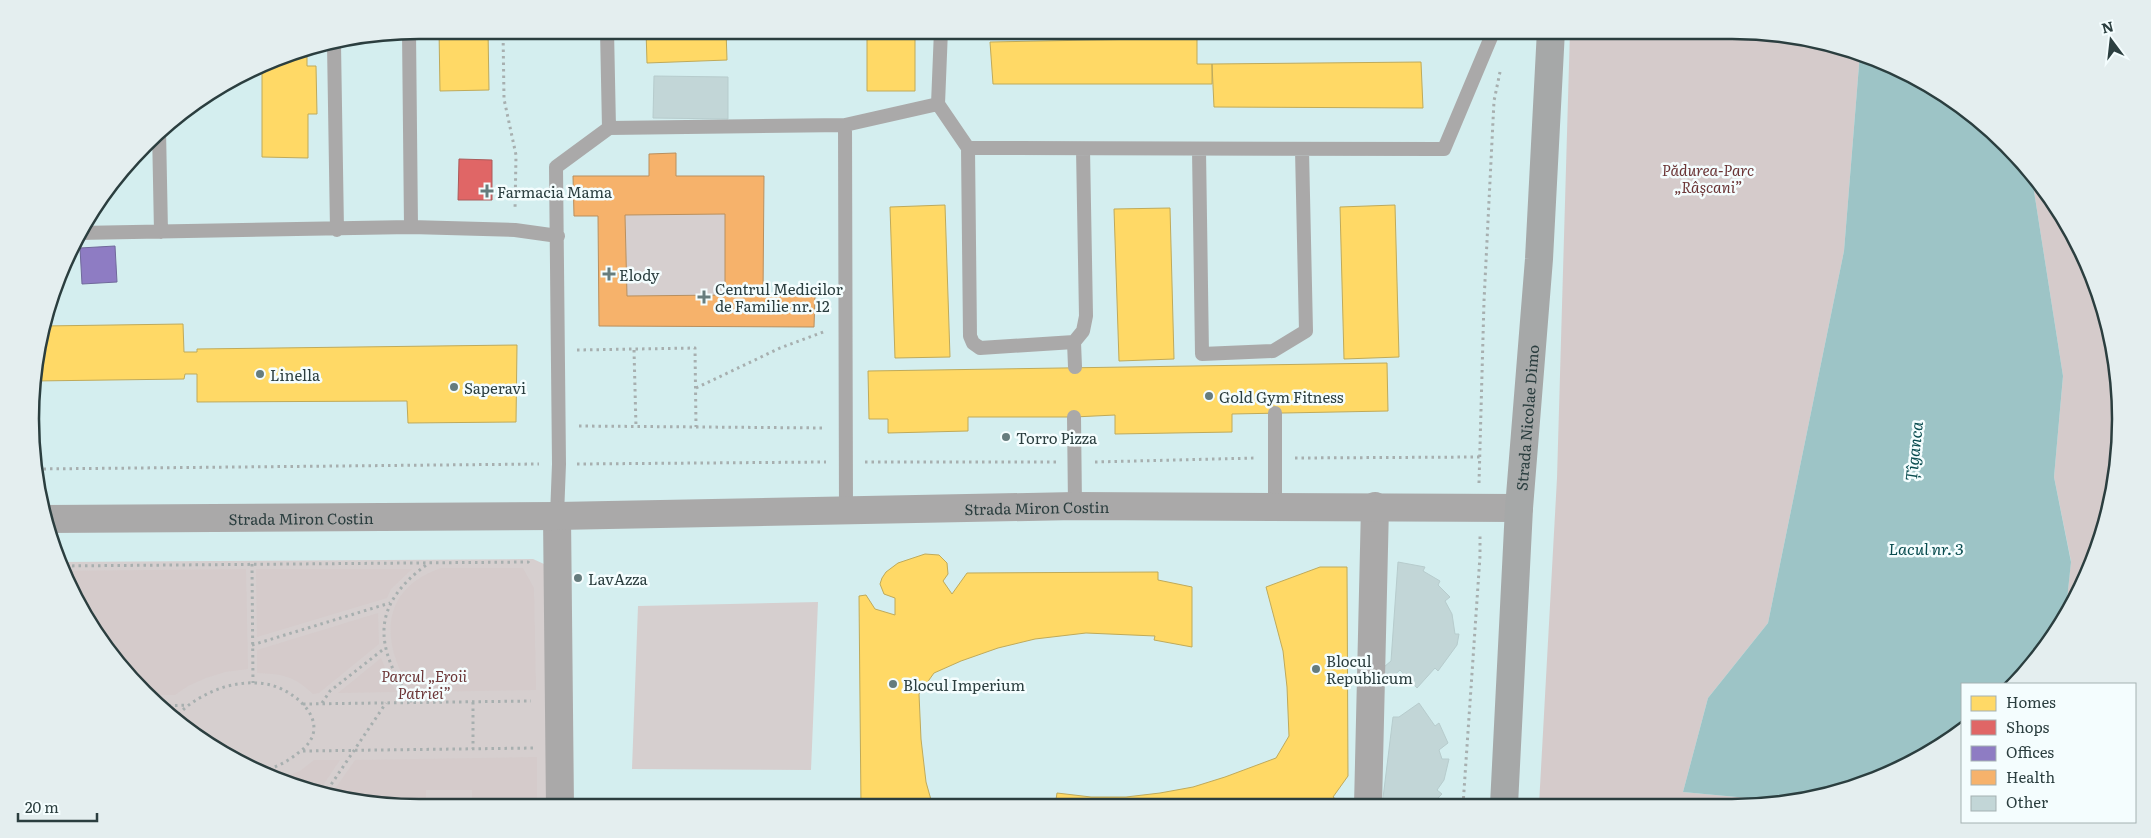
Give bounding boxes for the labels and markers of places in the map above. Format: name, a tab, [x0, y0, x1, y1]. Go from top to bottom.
place label: Farmacia Mama	[497, 180, 613, 203]
marker: Farmacia Mama	[481, 185, 493, 197]
place label: Elody	[619, 263, 660, 286]
marker: Elody	[603, 268, 615, 280]
place label: Centrul Medicilor de Familie nr. 12	[715, 277, 843, 317]
marker: Centrul Medicilor de Familie nr. 12	[697, 290, 711, 304]
place label: Linella	[270, 363, 321, 386]
marker: Linella	[254, 368, 266, 380]
place label: Saperavi	[464, 376, 526, 399]
marker: Saperavi	[448, 381, 460, 393]
place label: Gold Gym Fitness	[1219, 385, 1344, 408]
marker: Gold Gym Fitness	[1203, 390, 1215, 402]
place label: Torro Pizza	[1016, 426, 1098, 449]
marker: Torro Pizza	[1000, 431, 1012, 443]
place label: LavAzza	[588, 567, 649, 590]
marker: LavAzza	[572, 572, 584, 584]
place label: Blocul Republicum	[1326, 649, 1413, 689]
marker: Blocul Republicum	[1310, 663, 1322, 675]
place label: Blocul Imperium	[903, 673, 1026, 696]
marker: Blocul Imperium	[887, 678, 899, 690]

